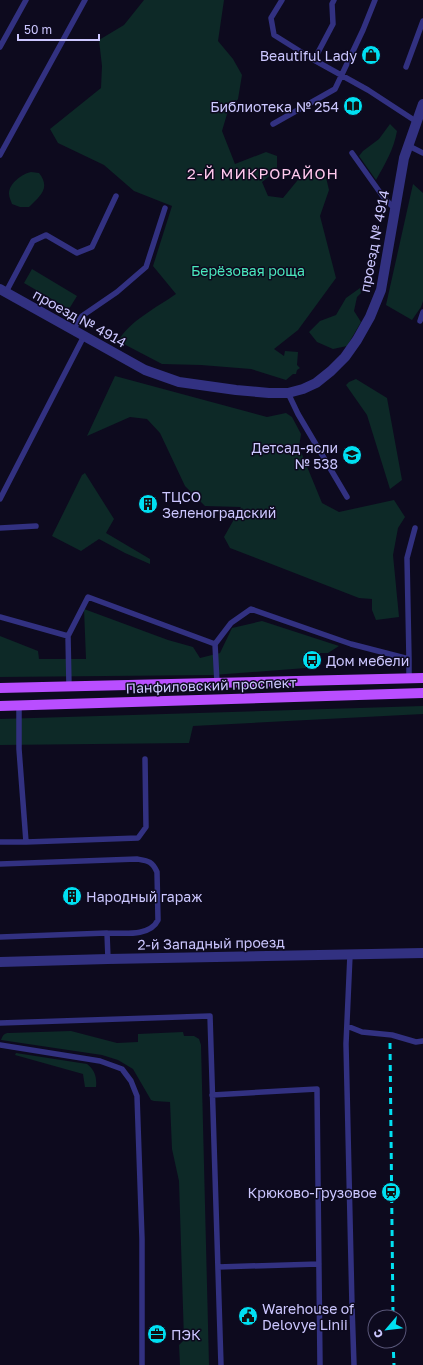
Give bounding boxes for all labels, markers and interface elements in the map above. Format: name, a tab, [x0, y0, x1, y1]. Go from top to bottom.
scale bar	[18, 16, 99, 42]
text: 50 m	[24, 22, 52, 37]
shop icon: Beautiful Lady	[360, 44, 382, 66]
place label: Beautiful Lady	[260, 47, 357, 64]
library icon: Библиотека № 254	[342, 95, 364, 117]
place label: Библиотека № 254	[210, 98, 339, 115]
district label: 2-Й МИКРОРАЙОН	[187, 164, 339, 182]
street label: проезд № 4914	[356, 188, 392, 294]
park label: Берёзовая роща	[191, 262, 305, 279]
street label: проезд № 4914	[30, 285, 130, 351]
place label: Детсад-ясли № 538	[252, 439, 338, 472]
school or university icon: Детсад-ясли № 538	[341, 444, 363, 466]
place label: ТЦСО Зеленоградский	[162, 488, 276, 521]
building icon: ТЦСО Зеленоградский	[137, 493, 159, 515]
bus stop icon: Дом мебели	[301, 649, 323, 671]
place label: Дом мебели	[326, 652, 409, 669]
street label: Панфиловский проспект	[125, 674, 297, 696]
building icon: Народный гараж	[61, 885, 83, 907]
place label: Народный гараж	[86, 888, 202, 905]
street label: 2-й Западный проезд	[137, 933, 285, 953]
station icon: Крюково-Грузовое	[380, 1181, 402, 1203]
place label: Крюково-Грузовое	[248, 1184, 377, 1201]
place label: Warehouse of Delovye Linii	[262, 1300, 354, 1333]
public building icon: Warehouse of Delovye Linii	[237, 1305, 259, 1327]
north arrow	[367, 1309, 407, 1349]
office icon: ПЭК	[146, 1323, 168, 1345]
place label: ПЭК	[171, 1326, 201, 1343]
text: С	[370, 1327, 385, 1340]

